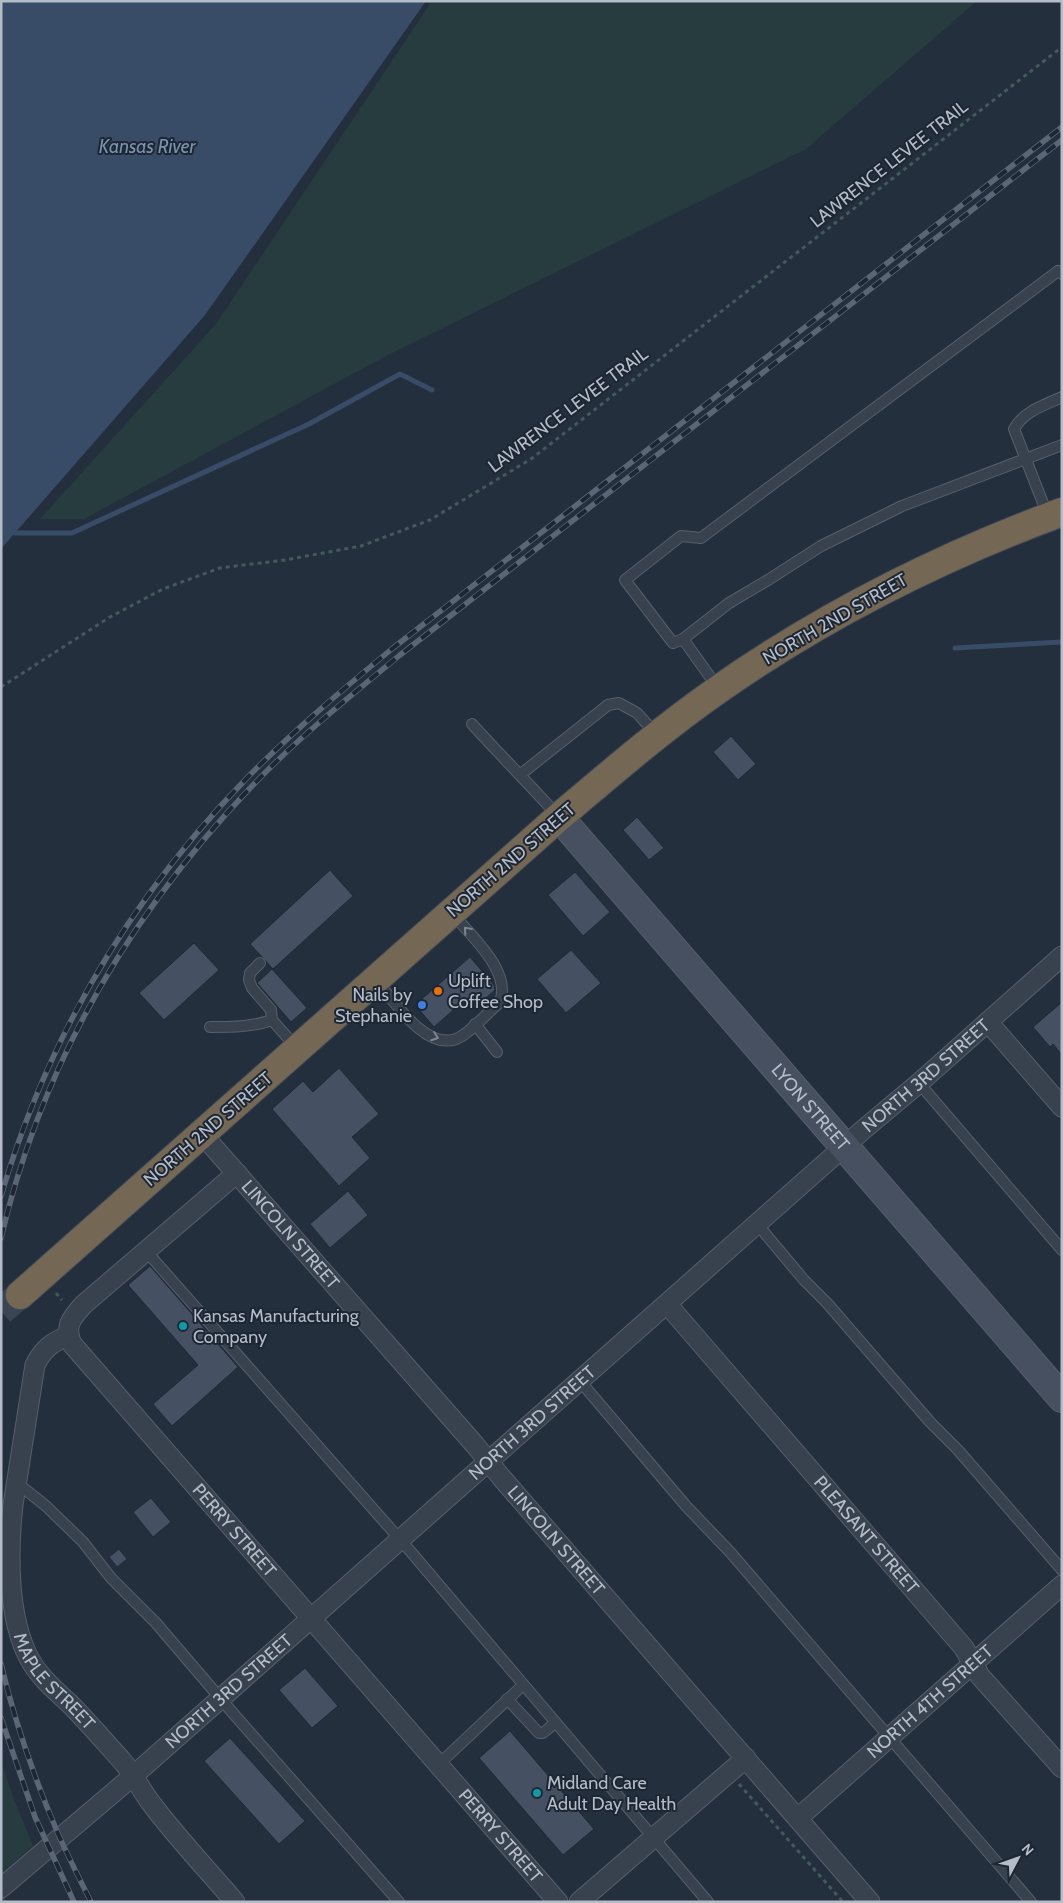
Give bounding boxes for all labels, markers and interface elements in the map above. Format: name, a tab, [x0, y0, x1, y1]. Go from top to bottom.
street label: LAWRENCE LEVEE TRAIL	[806, 96, 972, 232]
water label: Kansas River	[99, 135, 196, 158]
street label: LAWRENCE LEVEE TRAIL	[484, 343, 652, 477]
street label: NORTH 2ND STREET	[759, 568, 912, 669]
street label: NORTH 2ND STREET	[442, 798, 580, 922]
one-way arrow	[463, 927, 472, 936]
place label: Uplift Coffee Shop	[448, 970, 543, 1013]
place label: Nails by Stephanie	[335, 984, 412, 1027]
marker: Uplift Coffee Shop	[432, 985, 444, 997]
marker: Nails by Stephanie	[416, 999, 428, 1011]
street label: NORTH 3RD STREET	[858, 1014, 995, 1137]
one-way arrow	[431, 1032, 439, 1042]
street label: LYON STREET	[767, 1059, 854, 1156]
street label: NORTH 2ND STREET	[139, 1067, 277, 1191]
street label: LINCOLN STREET	[237, 1176, 344, 1294]
place label: Kansas Manufacturing Company	[193, 1305, 360, 1348]
marker: Kansas Manufacturing Company	[177, 1320, 189, 1332]
street label: NORTH 3RD STREET	[464, 1361, 600, 1485]
street label: PLEASANT STREET	[809, 1471, 924, 1599]
street label: PERRY STREET	[188, 1479, 281, 1582]
street label: LINCOLN STREET	[503, 1481, 610, 1600]
street label: NORTH 3RD STREET	[161, 1629, 297, 1753]
street label: MAPLE STREET	[9, 1630, 100, 1734]
street label: NORTH 4TH STREET	[862, 1640, 998, 1763]
place label: Midland Care Adult Day Health	[547, 1772, 676, 1815]
street label: PERRY STREET	[454, 1785, 547, 1887]
marker: Midland Care Adult Day Health	[531, 1787, 543, 1799]
north arrow	[993, 1833, 1043, 1883]
text: N	[1018, 1840, 1038, 1859]

